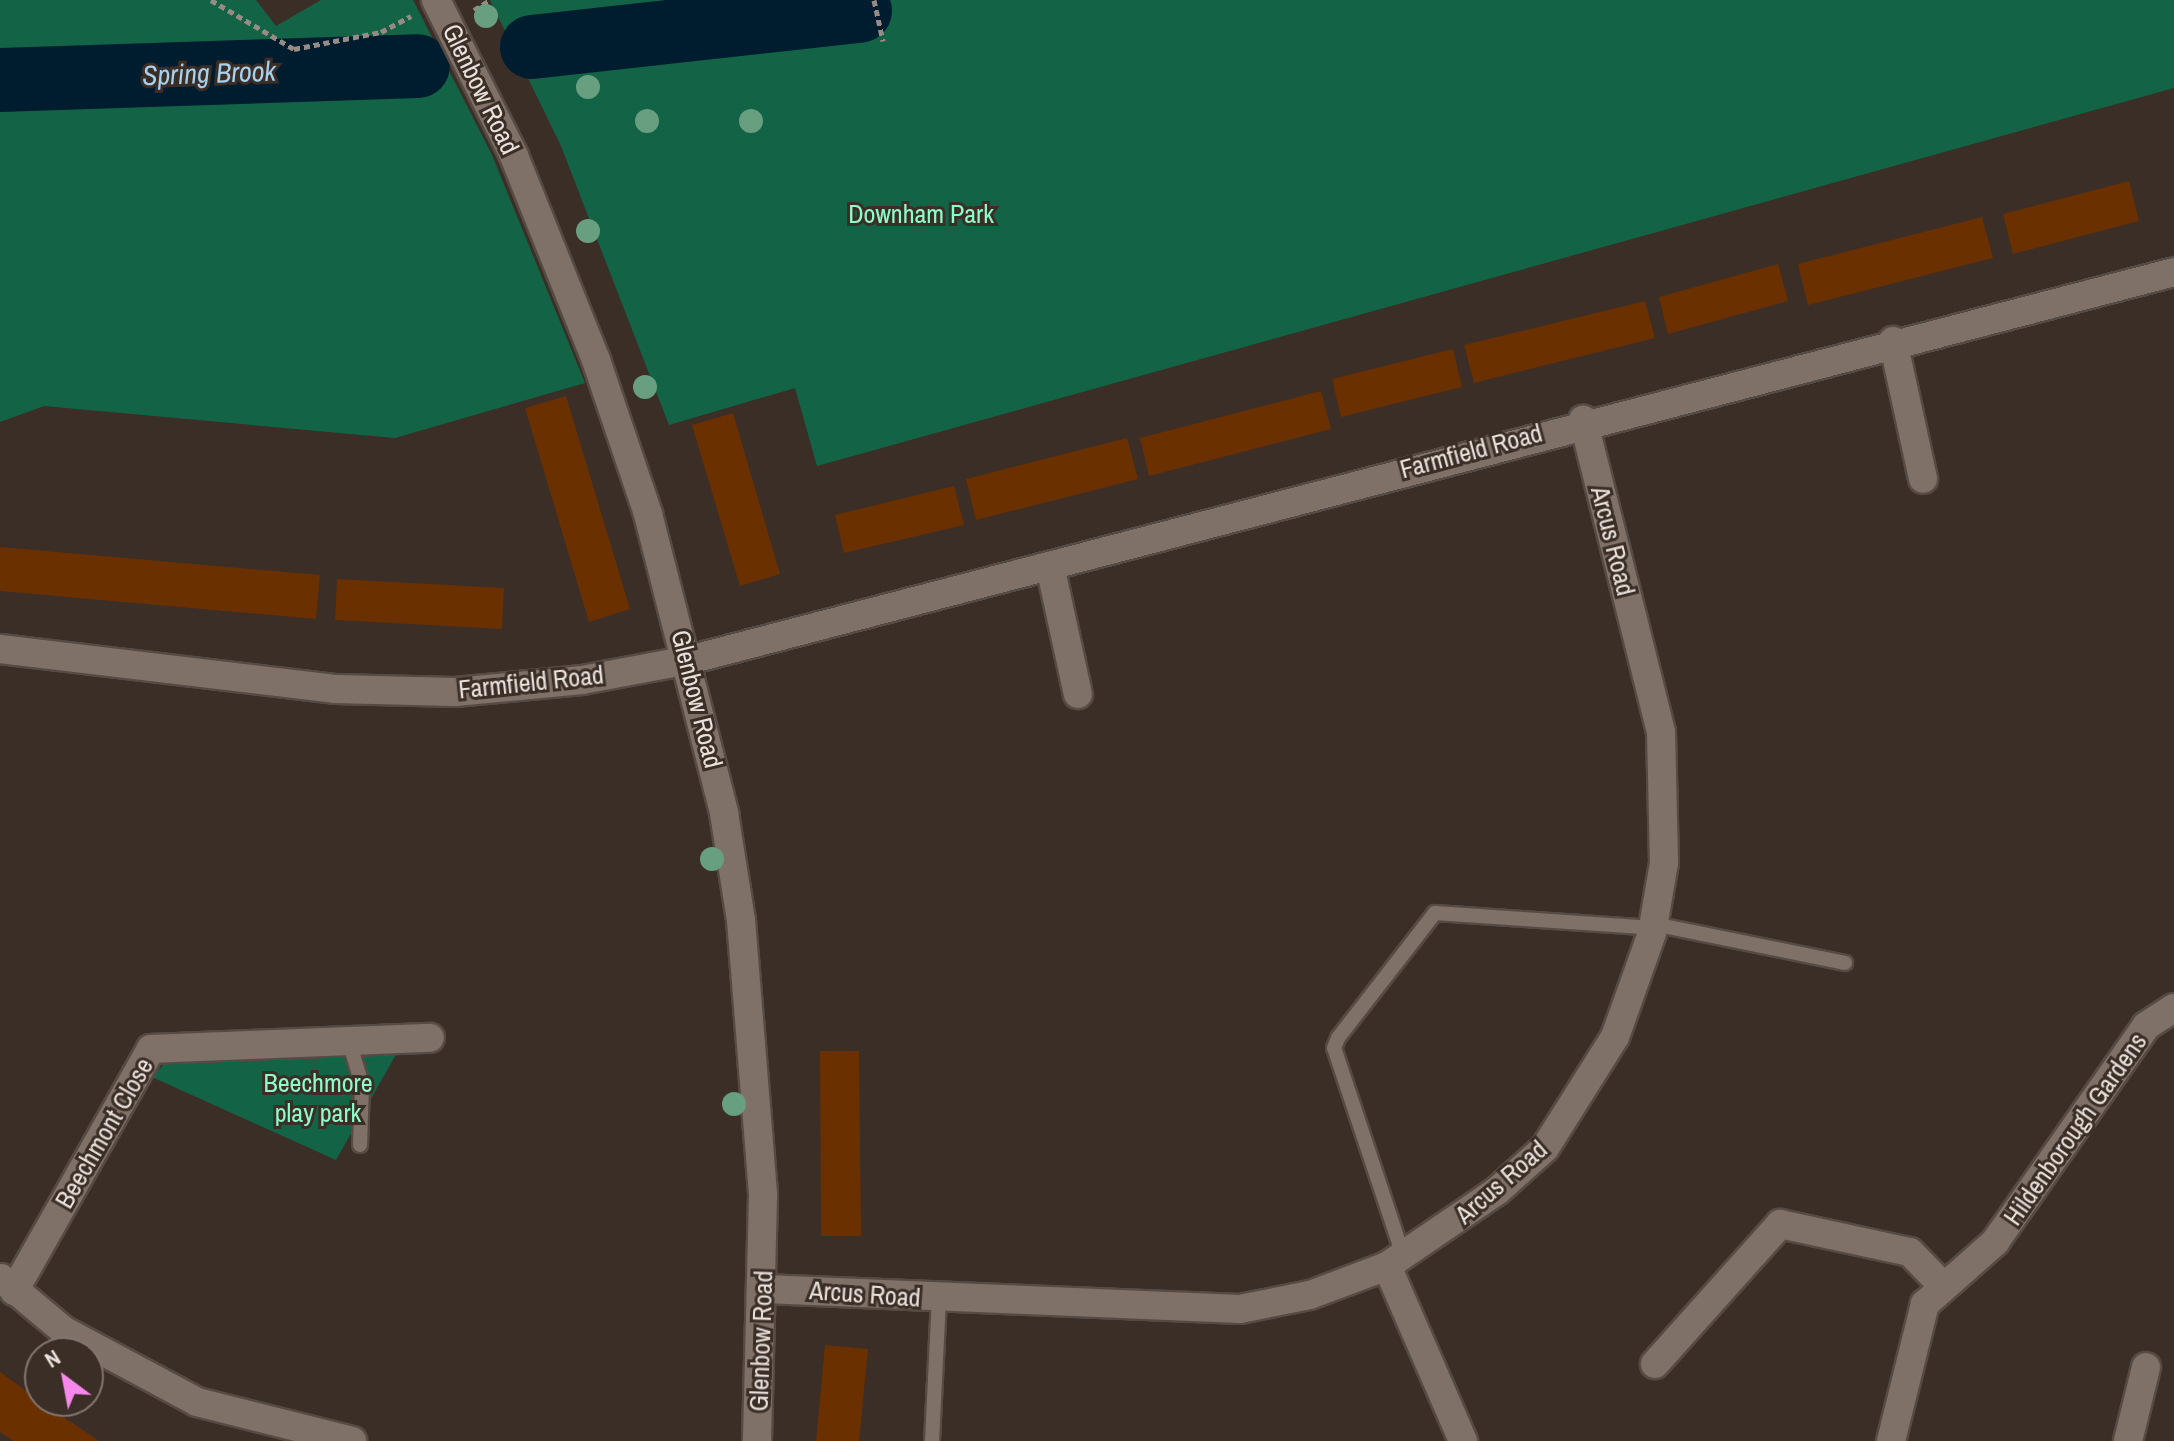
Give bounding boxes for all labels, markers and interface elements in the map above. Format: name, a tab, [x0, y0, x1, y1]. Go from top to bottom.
street label: Glenbow Road	[436, 19, 526, 159]
water label: Spring Brook	[141, 54, 277, 92]
park label: Downham Park	[848, 198, 994, 230]
street label: Farmfield Road	[1397, 417, 1545, 485]
street label: Arcus Road	[1584, 483, 1642, 599]
street label: Glenbow Road	[665, 627, 729, 771]
street label: Farmfield Road	[457, 659, 605, 705]
street label: Hildenborough Gardens	[1997, 1027, 2153, 1231]
street label: Beechmont Close	[48, 1052, 160, 1214]
park label: Beechmore play park	[263, 1067, 373, 1128]
street label: Arcus Road	[1449, 1134, 1553, 1230]
street label: Glenbow Road	[743, 1270, 779, 1412]
street label: Arcus Road	[808, 1275, 922, 1313]
north arrow	[24, 1337, 104, 1417]
text: N	[39, 1342, 66, 1375]

